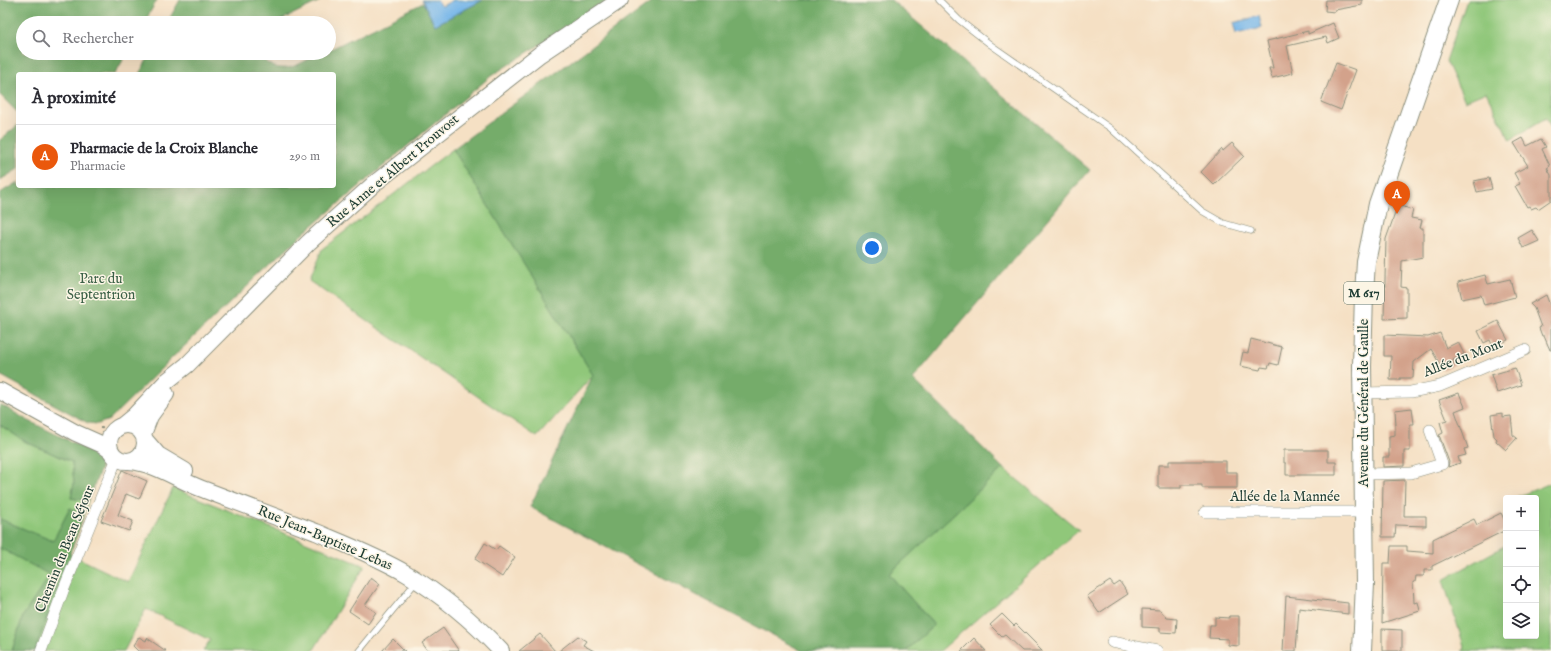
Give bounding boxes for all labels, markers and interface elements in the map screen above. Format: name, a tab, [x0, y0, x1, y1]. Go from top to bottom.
search box	[16, 16, 336, 60]
icon: search	[30, 27, 52, 49]
text: Rechercher	[62, 29, 134, 48]
text: À proximité	[32, 88, 116, 109]
street label: Rue Anne et Albert Prouvost	[323, 110, 463, 232]
text: Pharmacie de la Croix Blanche	[70, 139, 258, 158]
text: A	[41, 148, 49, 165]
text: 290 m	[289, 148, 320, 165]
text: Pharmacie	[70, 158, 125, 175]
pin: A	[1384, 181, 1410, 214]
your location	[862, 238, 882, 258]
park label: Parc du Septentrion	[67, 270, 136, 304]
road number: M 617	[1344, 282, 1384, 304]
street label: Avenue du Général de Gaulle	[1355, 318, 1373, 488]
street label: Allée du Mont	[1420, 335, 1505, 382]
street label: Chemin du Beau Séjour	[31, 483, 99, 615]
street label: Allée de la Mannée	[1229, 488, 1340, 506]
map controls	[1503, 495, 1539, 639]
button: +	[1503, 495, 1539, 531]
street label: Rue Jean-Baptiste Lebas	[255, 501, 395, 575]
button: −	[1503, 531, 1539, 567]
button: locate	[1503, 567, 1539, 603]
button: layers	[1503, 603, 1539, 639]

